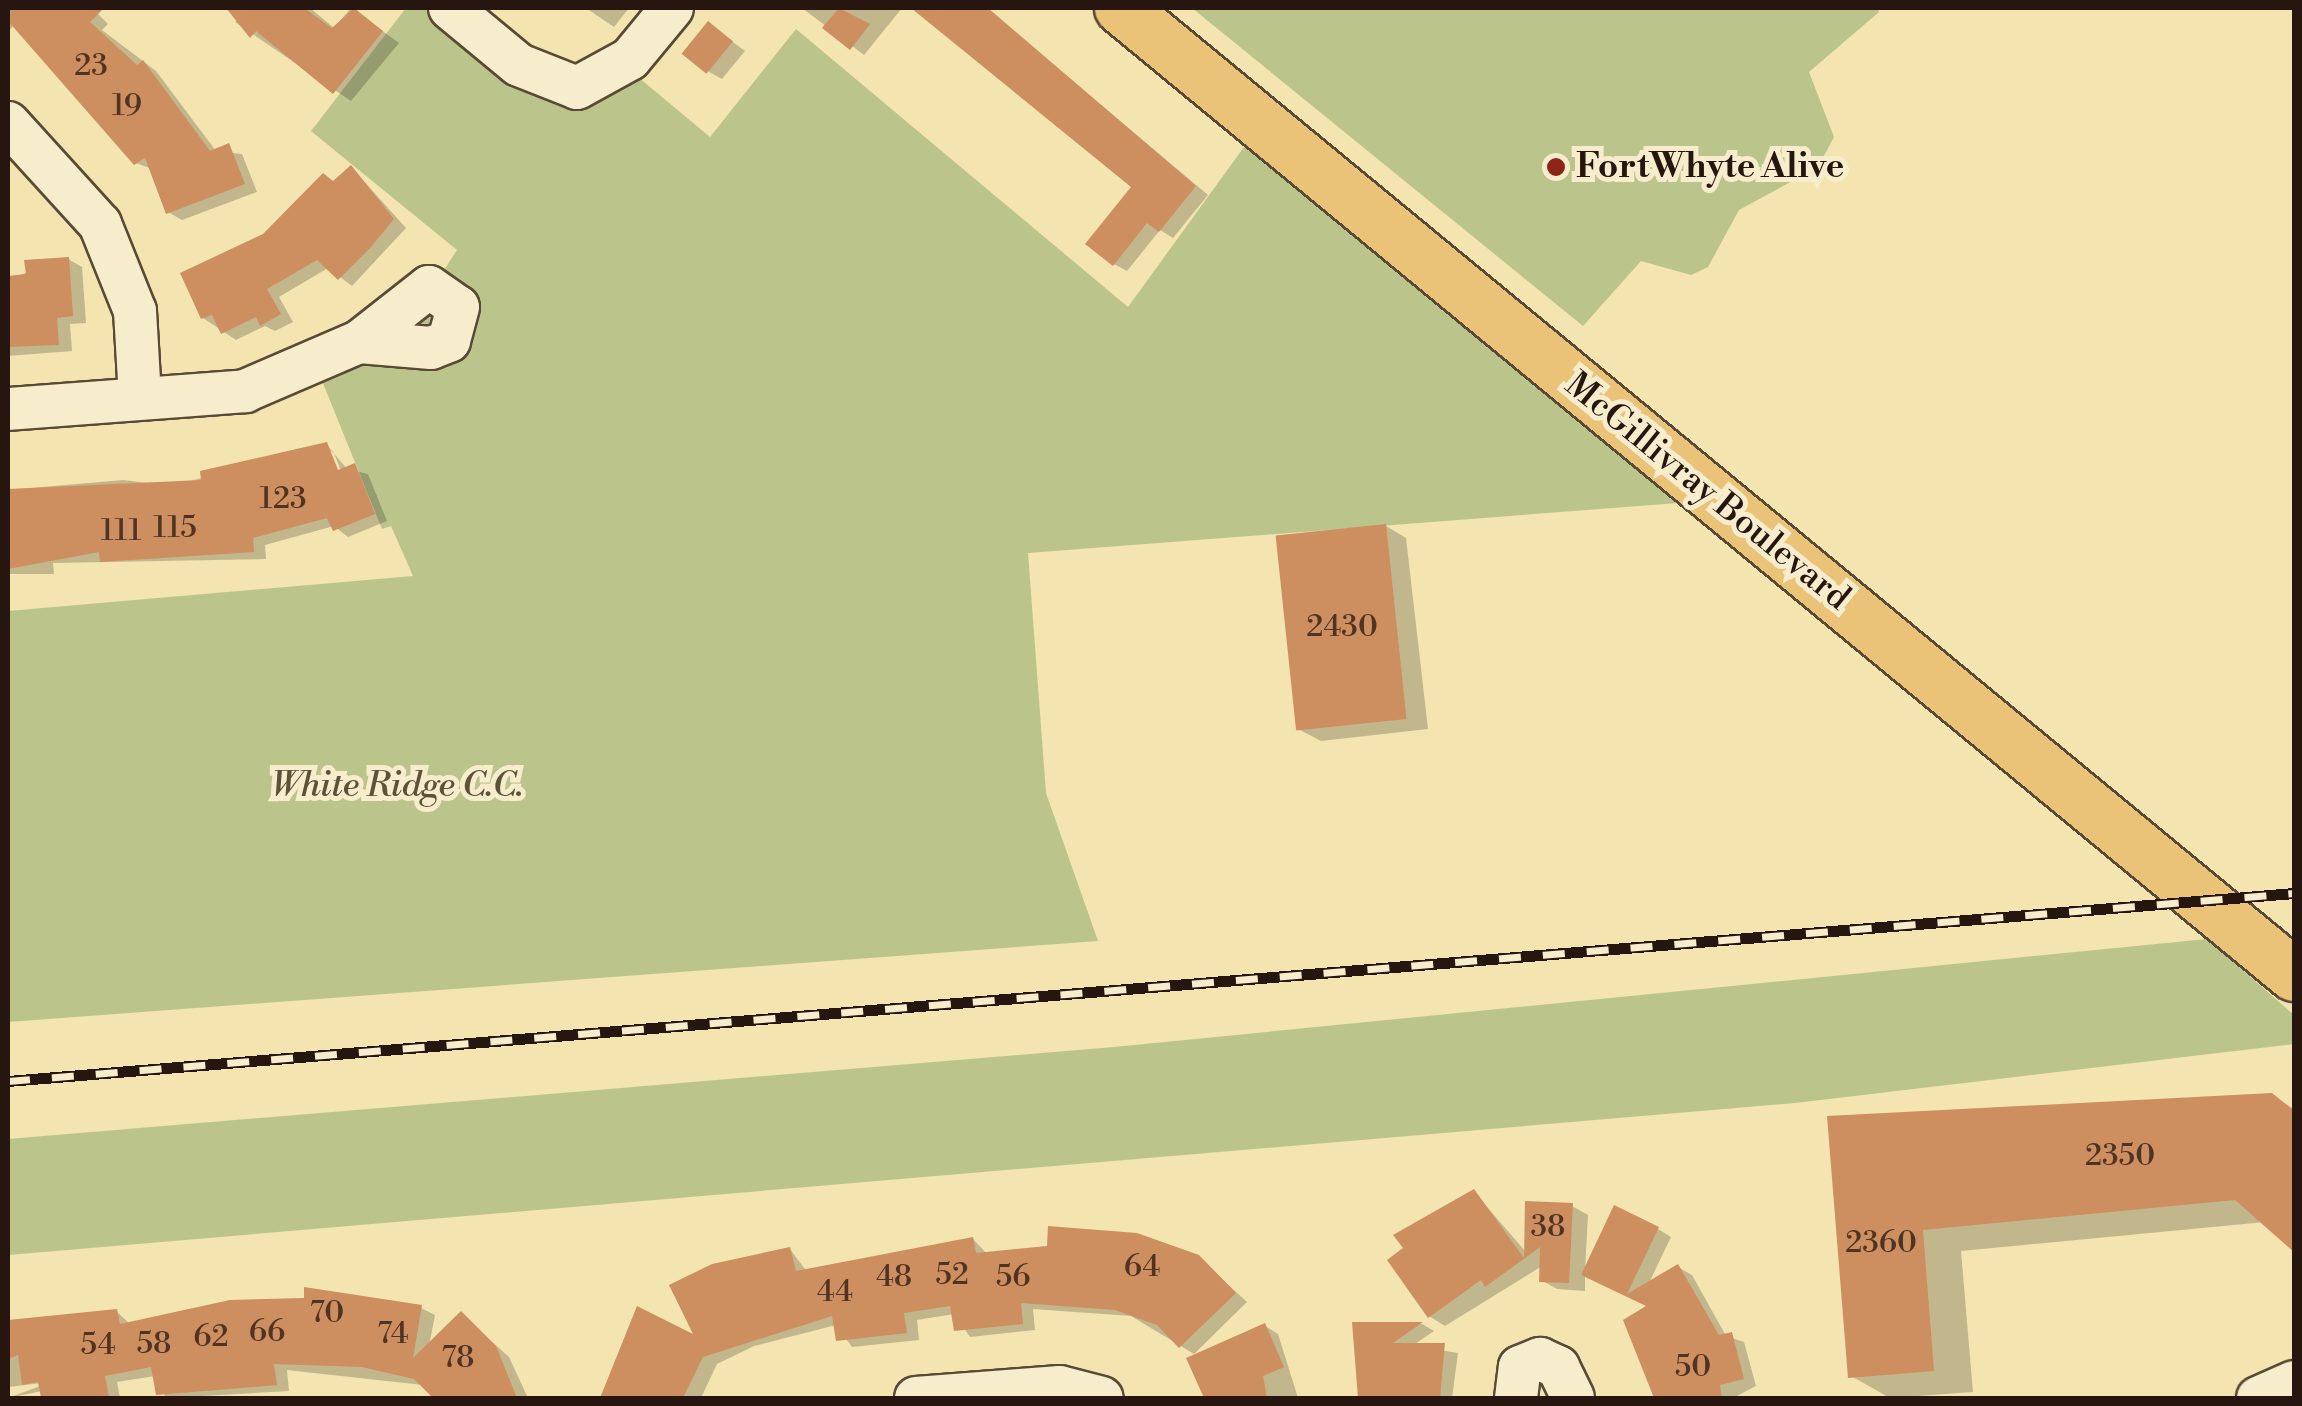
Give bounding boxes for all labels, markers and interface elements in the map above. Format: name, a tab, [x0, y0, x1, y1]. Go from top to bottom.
house number: 23	[74, 48, 108, 84]
house number: 19	[112, 88, 142, 124]
place label: FortWhyte Alive	[1576, 146, 1844, 188]
marker: FortWhyte Alive	[1545, 156, 1567, 178]
street label: McGillivray Boulevard	[1556, 364, 1858, 620]
house number: 123	[259, 481, 307, 517]
house number: 115	[153, 510, 197, 546]
house number: 111	[101, 513, 141, 549]
house number: 2430	[1306, 609, 1378, 645]
park label: White Ridge C.C.	[271, 765, 523, 807]
house number: 2350	[2085, 1138, 2155, 1174]
house number: 38	[1531, 1209, 1565, 1245]
house number: 2360	[1845, 1225, 1917, 1261]
house number: 64	[1124, 1249, 1160, 1285]
house number: 52	[935, 1257, 969, 1293]
house number: 48	[876, 1259, 912, 1295]
house number: 56	[996, 1259, 1030, 1295]
house number: 44	[817, 1274, 853, 1310]
house number: 70	[310, 1295, 344, 1331]
house number: 66	[249, 1314, 285, 1350]
house number: 74	[377, 1316, 409, 1352]
house number: 62	[193, 1319, 229, 1355]
house number: 58	[137, 1326, 171, 1362]
house number: 54	[81, 1327, 115, 1363]
house number: 78	[442, 1340, 474, 1376]
house number: 50	[1675, 1349, 1711, 1385]

